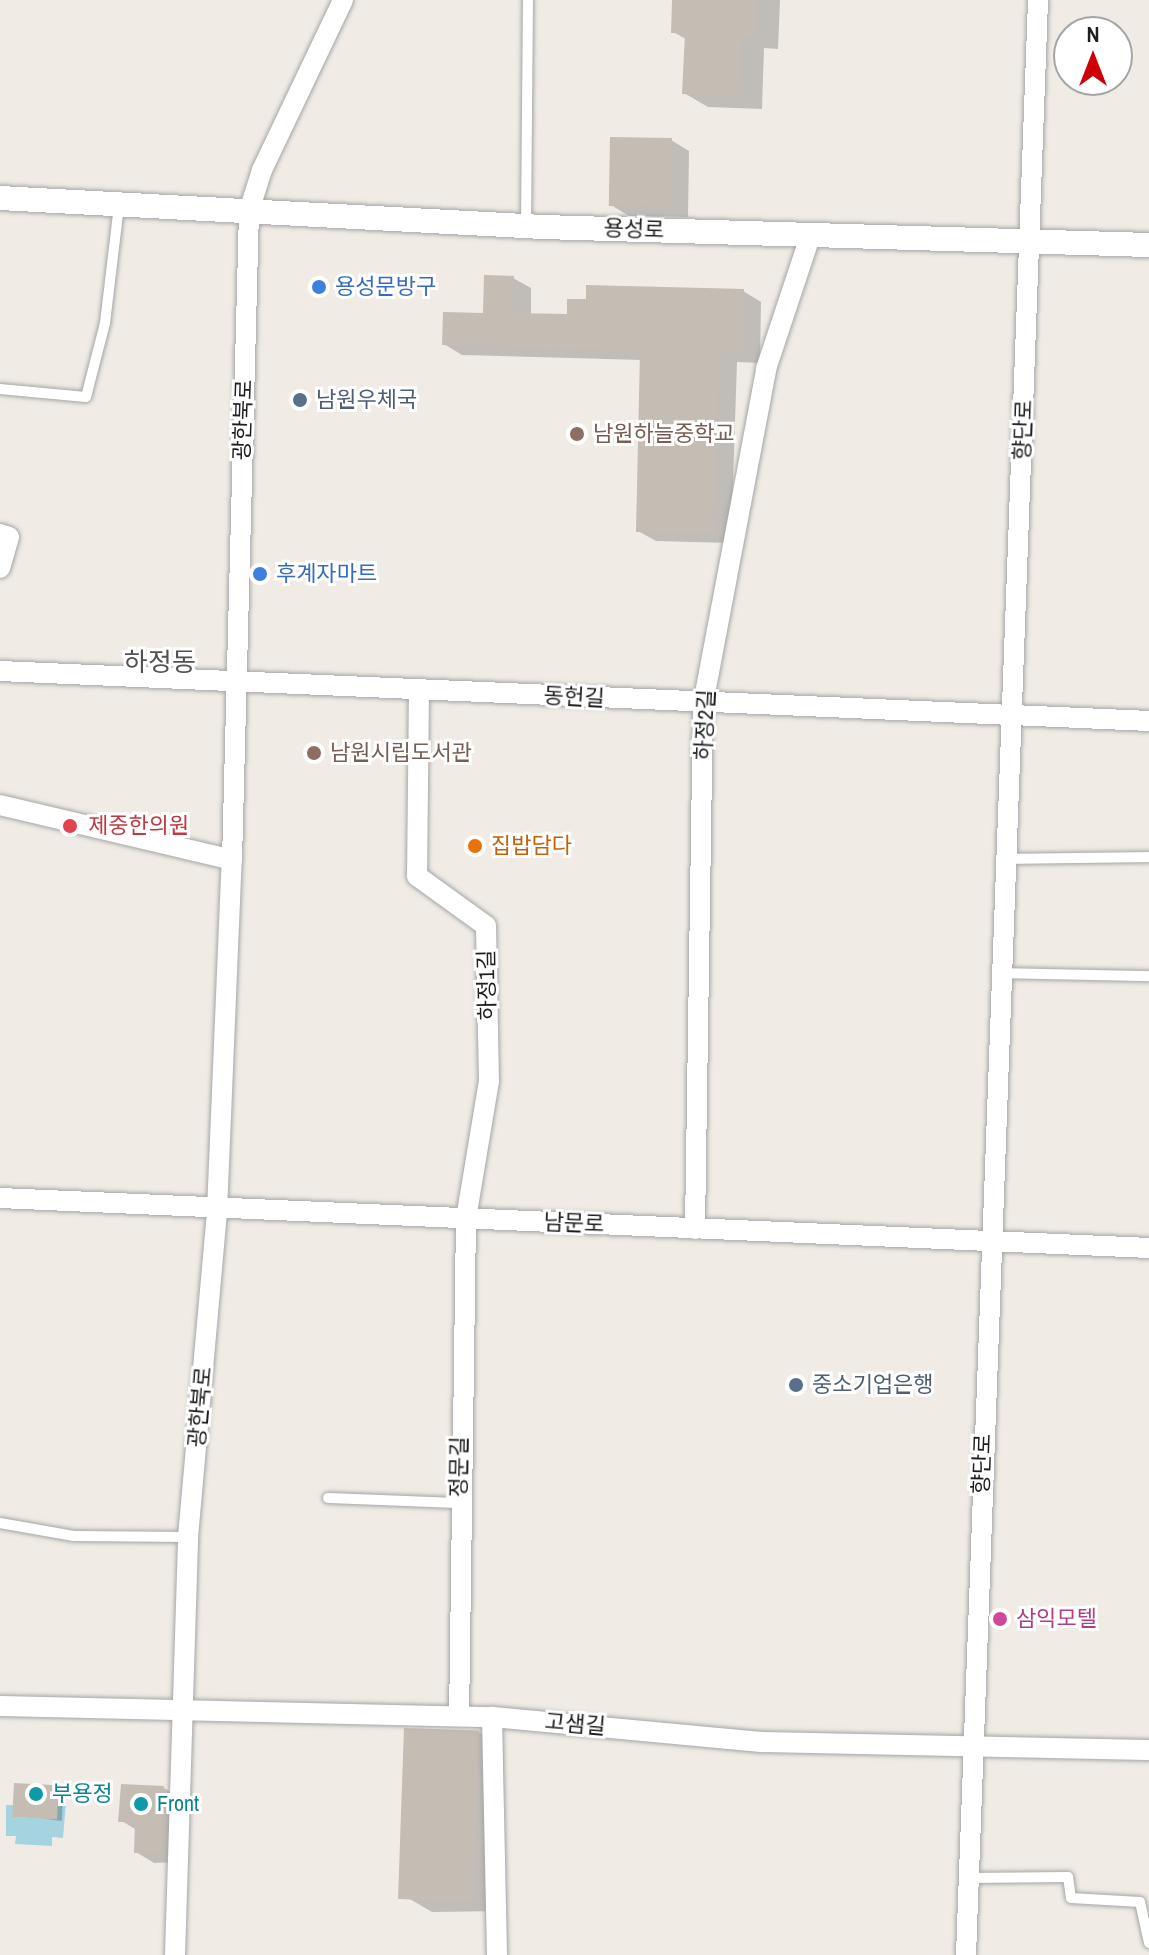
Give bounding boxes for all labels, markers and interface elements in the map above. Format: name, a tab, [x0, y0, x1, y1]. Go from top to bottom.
north arrow	[1053, 16, 1133, 96]
text: N	[1086, 19, 1100, 49]
street label: 용성로	[603, 215, 665, 243]
place label: 용성문방구	[335, 274, 436, 300]
marker: 용성문방구	[310, 278, 328, 296]
street label: 광한북로	[228, 379, 258, 461]
place label: 남원우체국	[316, 387, 417, 413]
marker: 남원우체국	[291, 391, 309, 409]
street label: 향단로	[1009, 399, 1037, 461]
place label: 남원하늘중학교	[593, 421, 735, 447]
marker: 남원하늘중학교	[568, 425, 586, 443]
place label: 후계자마트	[276, 561, 377, 587]
marker: 후계자마트	[251, 565, 269, 583]
district label: 하정동	[124, 646, 196, 678]
street label: 동헌길	[543, 682, 605, 712]
street label: 하정2길	[690, 689, 720, 761]
place label: 남원시립도서관	[330, 740, 472, 766]
marker: 남원시립도서관	[305, 744, 323, 762]
place label: 제중한의원	[88, 813, 189, 839]
marker: 제중한의원	[59, 815, 81, 837]
place label: 집밥담다	[491, 833, 572, 859]
marker: 집밥담다	[466, 837, 484, 855]
street label: 하정1길	[473, 949, 501, 1021]
street label: 남문로	[543, 1209, 605, 1237]
street label: 광한북로	[183, 1366, 217, 1448]
place label: 중소기업은행	[812, 1372, 933, 1398]
marker: 중소기업은행	[787, 1376, 805, 1394]
street label: 향단로	[968, 1433, 996, 1495]
street label: 정문길	[445, 1436, 473, 1498]
place label: 삼익모텔	[1016, 1606, 1097, 1632]
marker: 삼익모텔	[991, 1610, 1009, 1628]
street label: 고샘길	[544, 1708, 606, 1740]
place label: 부용정	[52, 1781, 113, 1807]
marker: 부용정	[27, 1785, 45, 1803]
place label: Front	[157, 1791, 199, 1817]
marker: Front	[132, 1795, 150, 1813]

